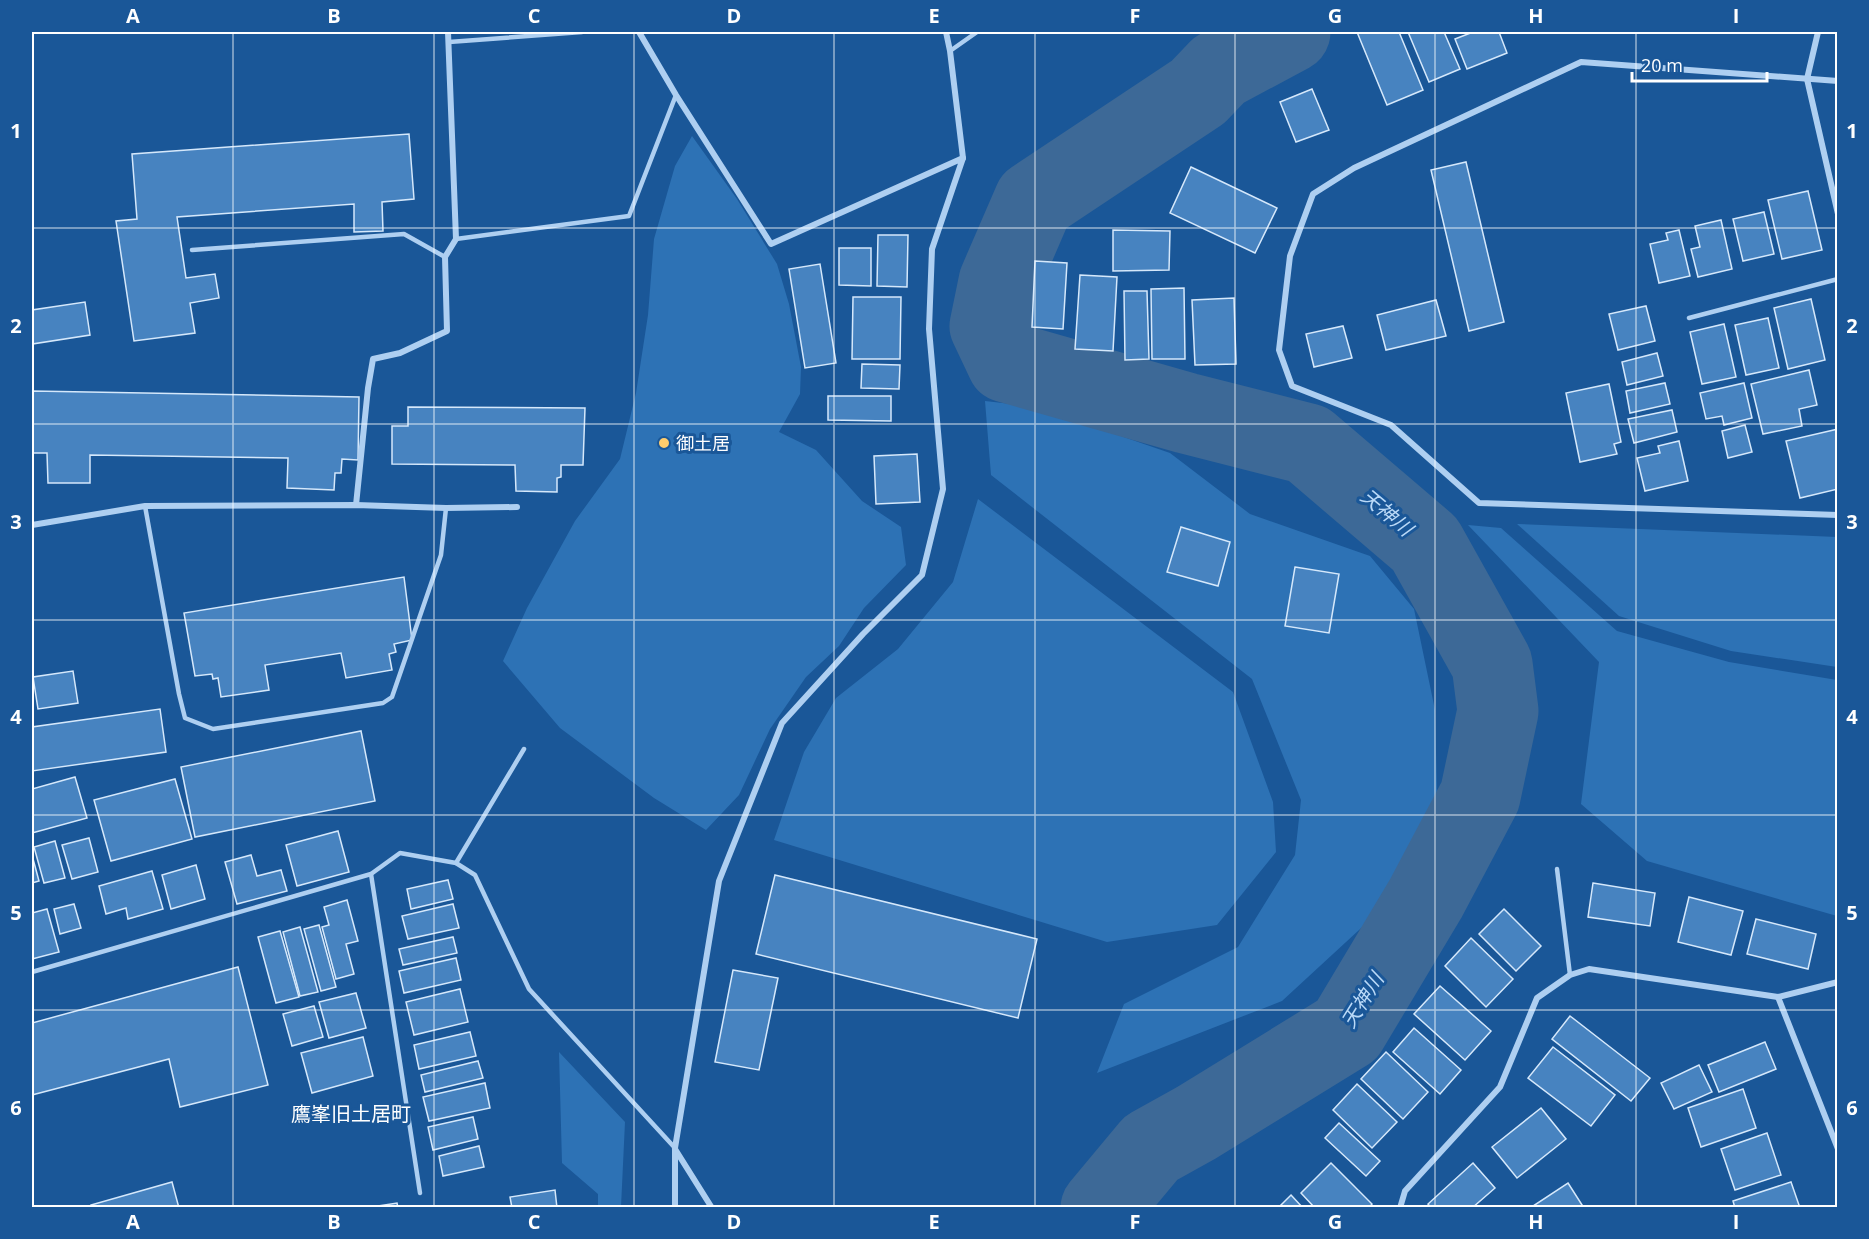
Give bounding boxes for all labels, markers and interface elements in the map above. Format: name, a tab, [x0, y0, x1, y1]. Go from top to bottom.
text: A	[126, 2, 140, 29]
text: B	[327, 2, 341, 29]
text: C	[528, 2, 541, 29]
text: D	[727, 2, 741, 29]
text: E	[928, 2, 940, 29]
text: F	[1130, 2, 1140, 29]
text: G	[1328, 2, 1342, 29]
text: H	[1528, 2, 1544, 29]
text: I	[1733, 2, 1739, 29]
scale bar	[1632, 45, 1767, 83]
text: 20 m	[1641, 53, 1683, 77]
text: 1	[10, 117, 22, 144]
text: 1	[1846, 117, 1858, 144]
text: 2	[10, 312, 22, 339]
text: 2	[1846, 312, 1858, 339]
place label: 御土居	[676, 431, 730, 455]
marker: 御土居	[657, 436, 671, 450]
water label: 天神川	[1355, 482, 1420, 543]
text: 3	[10, 508, 22, 535]
text: 3	[1846, 508, 1858, 535]
text: 4	[10, 703, 22, 730]
text: 4	[1846, 703, 1858, 730]
text: 5	[10, 899, 22, 926]
text: 5	[1846, 899, 1858, 926]
water label: 天神川	[1335, 966, 1390, 1033]
text: 6	[10, 1094, 22, 1121]
text: 6	[1846, 1094, 1858, 1121]
district label: 鷹峯旧土居町	[291, 1100, 411, 1127]
text: A	[126, 1208, 140, 1235]
text: B	[327, 1208, 341, 1235]
text: C	[528, 1208, 541, 1235]
text: D	[727, 1208, 741, 1235]
text: E	[928, 1208, 940, 1235]
text: F	[1130, 1208, 1140, 1235]
text: G	[1328, 1208, 1342, 1235]
text: H	[1528, 1208, 1544, 1235]
text: I	[1733, 1208, 1739, 1235]

